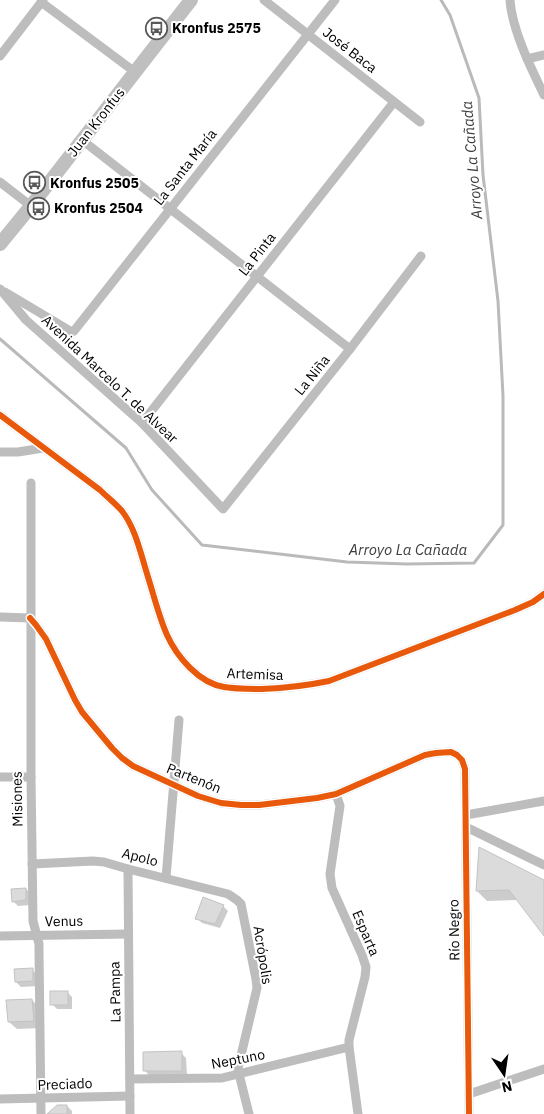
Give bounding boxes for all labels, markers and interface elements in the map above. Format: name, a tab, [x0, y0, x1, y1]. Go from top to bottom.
bus stop icon: Kronfus 2575	[144, 16, 168, 40]
place label: Kronfus 2575	[172, 19, 261, 37]
street label: José Baca	[319, 23, 381, 77]
street label: Juan Kronfus	[63, 84, 129, 160]
water label: Arroyo La Cañada	[457, 100, 486, 221]
street label: La Santa María	[150, 125, 221, 209]
bus stop icon: Kronfus 2505	[22, 171, 46, 195]
place label: Kronfus 2505	[50, 174, 139, 192]
bus stop icon: Kronfus 2504	[26, 196, 50, 220]
place label: Kronfus 2504	[54, 199, 143, 217]
street label: La Pinta	[234, 228, 280, 279]
street label: Avenida Marcelo T. de Alvear	[38, 311, 182, 447]
street label: La Niña	[290, 351, 334, 399]
water label: Arroyo La Cañada	[348, 540, 468, 559]
street label: Artemisa	[226, 664, 284, 684]
street label: Partenón	[164, 759, 224, 797]
street label: Misiones	[8, 771, 26, 827]
street label: Apolo	[120, 844, 160, 870]
street label: Río Negro	[444, 899, 464, 961]
street label: Esparta	[348, 907, 384, 959]
street label: Venus	[45, 912, 84, 930]
street label: Acrópolis	[249, 924, 277, 986]
street label: La Pampa	[105, 961, 125, 1023]
street label: Neptuno	[210, 1045, 267, 1073]
north arrow	[479, 1049, 529, 1099]
street label: Preciado	[37, 1074, 93, 1094]
text: N	[500, 1077, 514, 1097]

